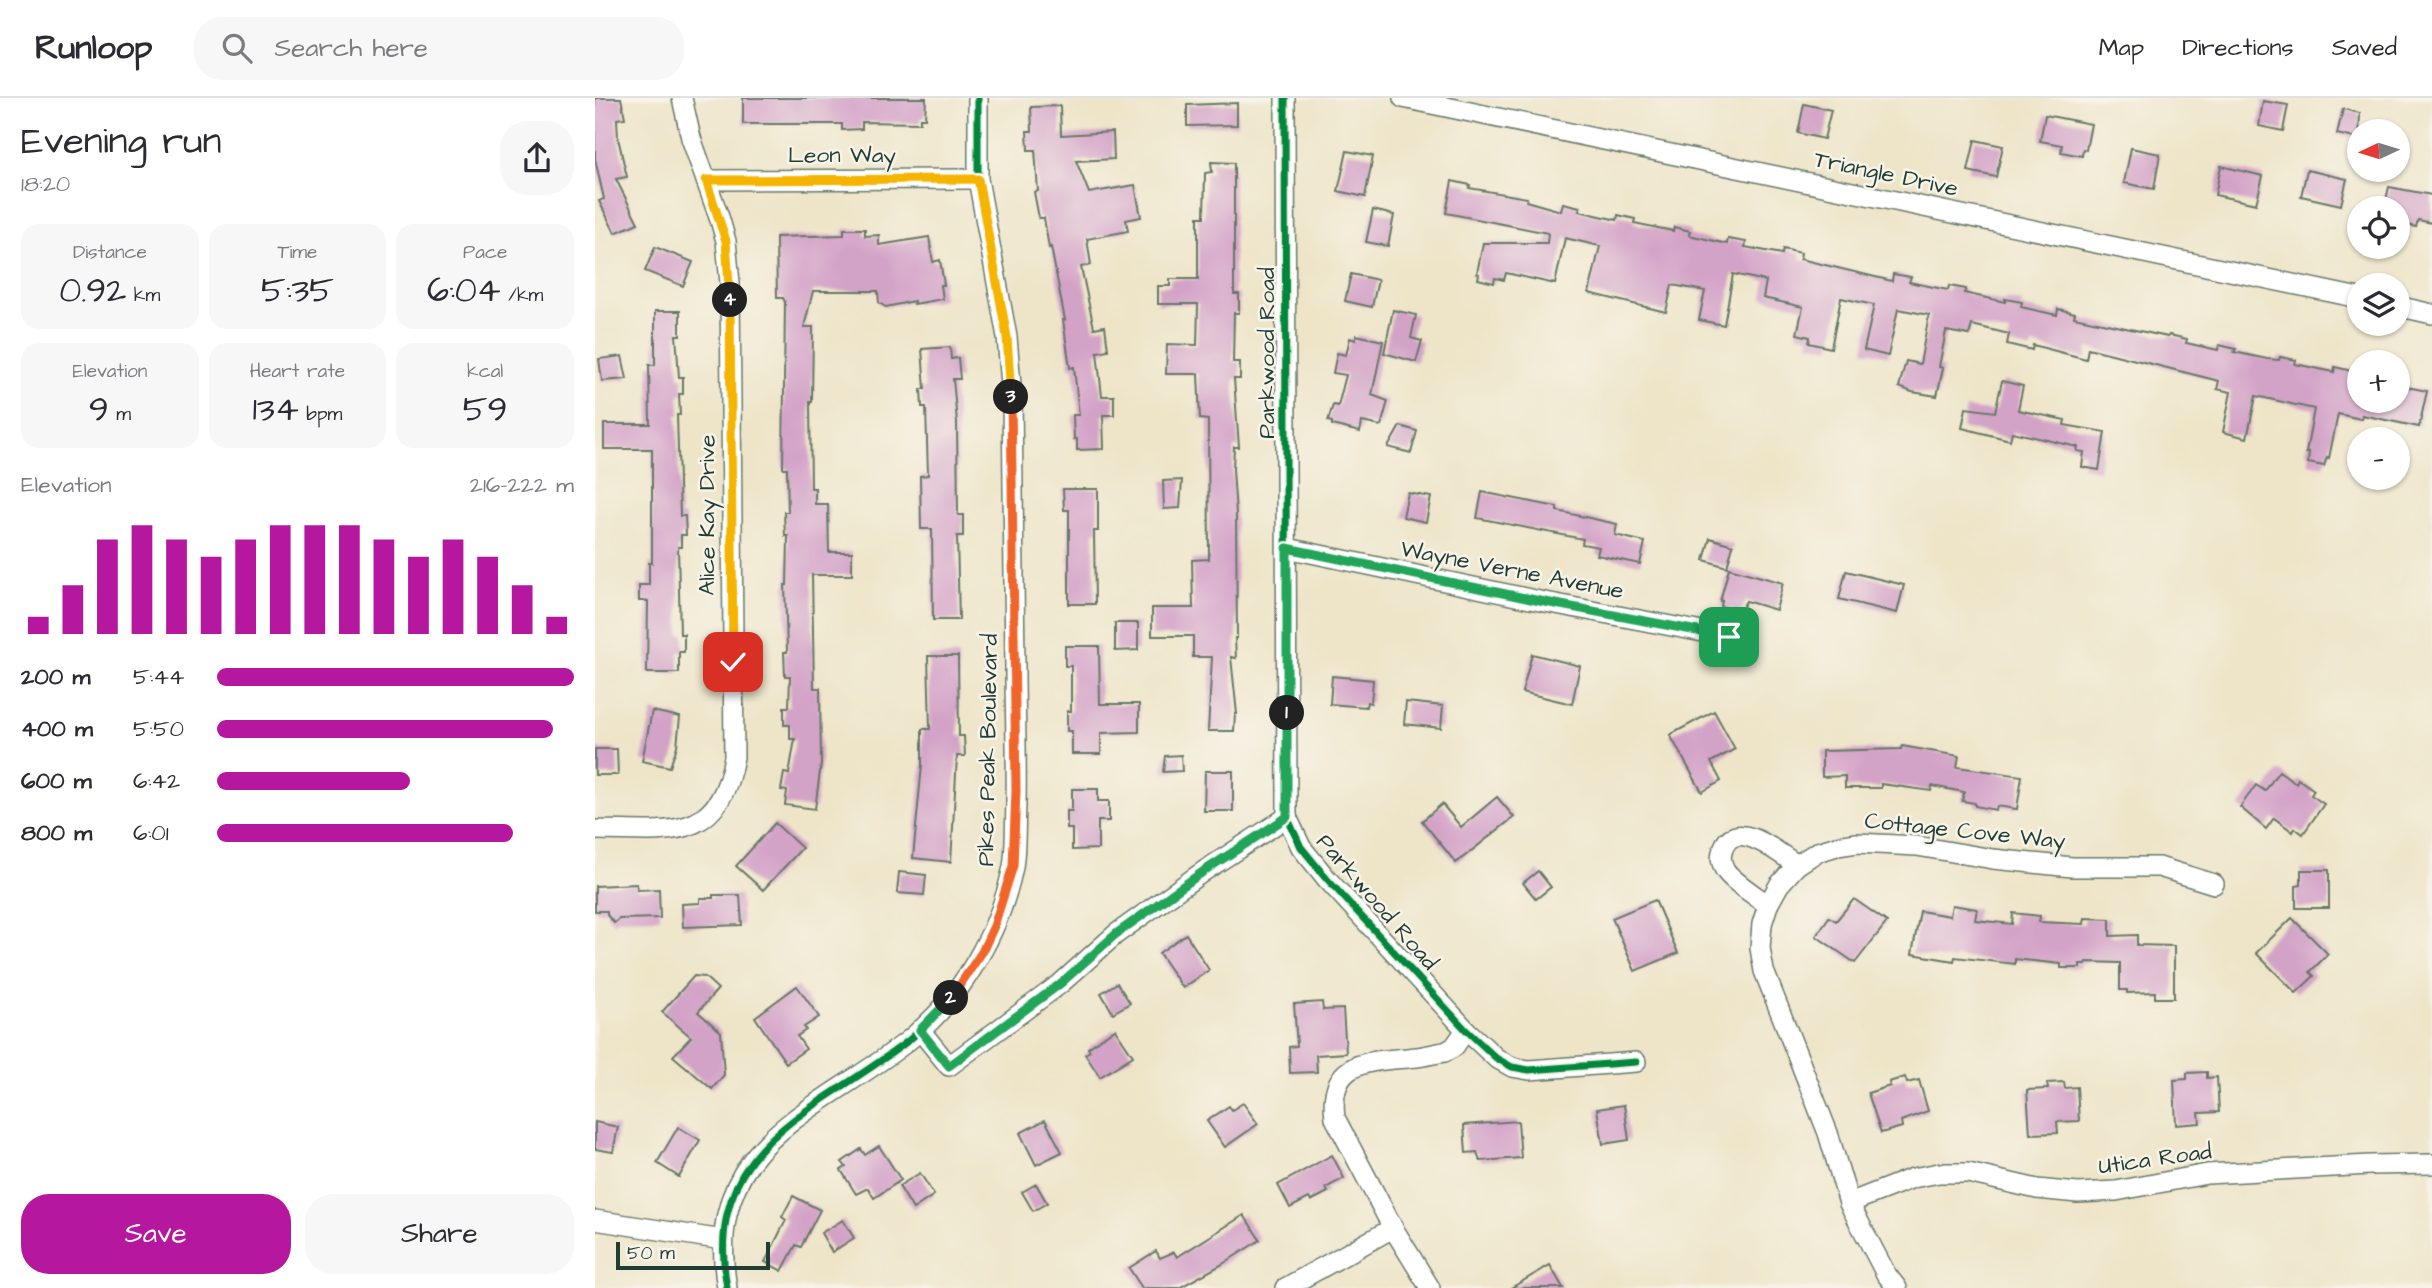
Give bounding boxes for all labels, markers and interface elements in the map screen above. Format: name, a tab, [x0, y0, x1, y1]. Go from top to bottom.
search box	[194, 17, 684, 80]
text: Runloop	[35, 25, 152, 71]
icon: search	[218, 29, 256, 67]
text: Search here	[274, 30, 428, 66]
text: Map	[2099, 31, 2144, 65]
text: Directions	[2182, 31, 2294, 65]
text: Saved	[2332, 31, 2397, 65]
text: Evening run	[21, 116, 222, 168]
north arrow	[2347, 119, 2410, 182]
map controls	[2347, 119, 2410, 490]
button: share	[500, 121, 574, 195]
street label: Leon Way	[788, 139, 896, 172]
street label: Triangle Drive	[1811, 143, 1961, 206]
text: 18:20	[21, 168, 70, 200]
button: locate	[2347, 196, 2410, 259]
text: Distance	[73, 239, 147, 266]
text: Time	[278, 239, 317, 266]
text: Pace	[463, 239, 507, 266]
text: 0.92	[59, 266, 126, 315]
text: 5:35	[261, 266, 334, 315]
text: 6:04	[427, 266, 501, 315]
street label: Parkwood Road	[1251, 267, 1283, 439]
button: layers	[2347, 273, 2410, 336]
text: km	[126, 282, 160, 309]
text: /km	[501, 282, 543, 309]
pin: 4	[713, 282, 747, 318]
text: 4	[723, 286, 736, 313]
button: +	[2347, 350, 2410, 413]
text: Elevation	[72, 358, 147, 385]
text: Heart rate	[250, 358, 345, 385]
text: kcal	[467, 358, 503, 385]
pin: 3	[993, 380, 1029, 414]
text: 3	[1006, 383, 1015, 410]
text: 9	[89, 385, 109, 434]
text: 134	[253, 385, 299, 434]
text: 59	[463, 385, 508, 434]
text: m	[109, 401, 131, 428]
text: bpm	[299, 401, 342, 428]
button: −	[2347, 427, 2410, 490]
street label: Alice Kay Drive	[691, 435, 724, 595]
text: Elevation	[21, 469, 112, 501]
text: 216–222 m	[470, 469, 574, 501]
street label: Wayne Verne Avenue	[1398, 533, 1626, 608]
pin	[1699, 607, 1759, 667]
icon: arrive	[1710, 618, 1748, 656]
pin	[703, 632, 763, 692]
street label: Pikes Peak Boulevard	[970, 633, 1006, 867]
icon: check	[714, 643, 752, 681]
text: 200 m	[21, 661, 90, 693]
text: 5:44	[133, 661, 184, 693]
pin: 1	[1269, 696, 1305, 730]
text: 1	[1285, 699, 1288, 726]
text: 400 m	[21, 713, 93, 745]
text: 5:50	[133, 713, 184, 745]
text: 600 m	[21, 765, 92, 797]
text: 6:42	[133, 765, 180, 797]
street label: Cottage Cove Way	[1863, 805, 2067, 858]
text: 800 m	[21, 817, 92, 849]
text: 6:01	[133, 817, 169, 849]
street label: Parkwood Road	[1309, 827, 1445, 977]
pin: 2	[933, 981, 969, 1016]
text: 2	[945, 984, 956, 1011]
street label: Utica Road	[2096, 1135, 2214, 1183]
button: Save	[21, 1194, 291, 1274]
button: Share	[305, 1194, 574, 1274]
scale bar	[616, 1239, 770, 1271]
text: 50 m	[627, 1240, 675, 1267]

